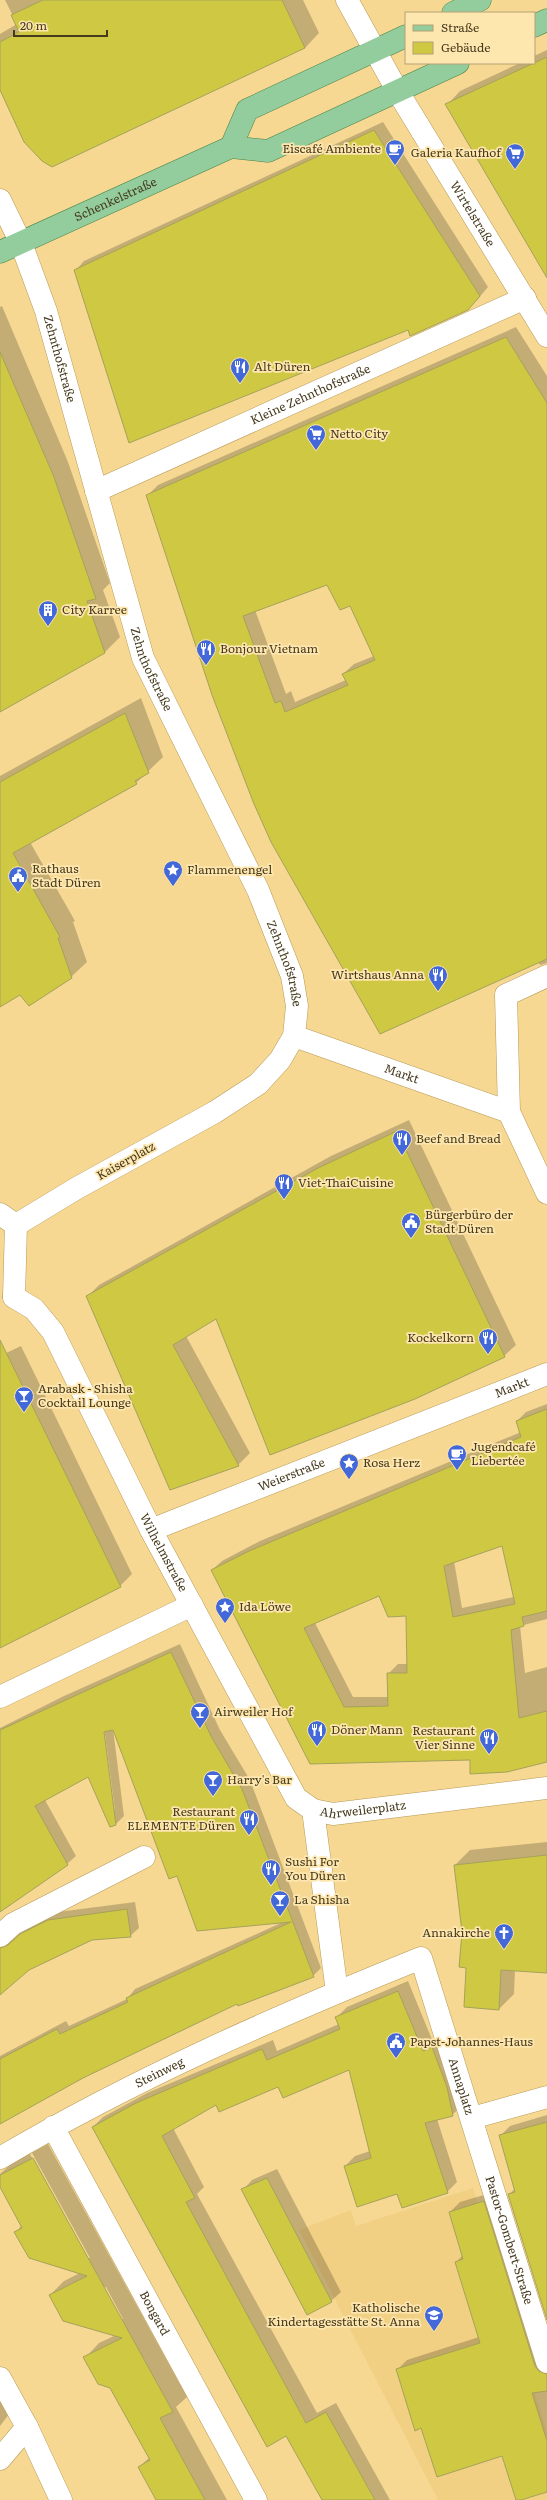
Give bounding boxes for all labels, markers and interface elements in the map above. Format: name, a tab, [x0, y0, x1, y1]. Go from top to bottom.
scale bar	[14, 12, 107, 38]
legend	[405, 12, 535, 64]
text: 20 m	[20, 16, 47, 34]
text: Straße	[441, 18, 479, 36]
text: Gebäude	[441, 38, 490, 56]
cafe icon: Eiscafé Ambiente	[384, 138, 406, 166]
place label: Eiscafé Ambiente	[282, 139, 381, 157]
supermarket icon: Galeria Kaufhof	[504, 142, 526, 170]
place label: Galeria Kaufhof	[411, 143, 502, 161]
street label: Schenkelstraße	[71, 172, 159, 225]
street label: Wirtelstraße	[446, 177, 500, 250]
street label: Zehnthofstraße	[40, 313, 81, 404]
restaurant icon: Alt Düren	[229, 356, 251, 384]
place label: Alt Düren	[254, 357, 310, 375]
street label: Kleine Zehnthofstraße	[247, 359, 373, 429]
supermarket icon: Netto City	[305, 423, 327, 451]
place label: Netto City	[330, 424, 388, 442]
building icon: City Karree	[37, 599, 59, 627]
place label: City Karree	[62, 600, 127, 618]
street label: Zehnthofstraße	[127, 625, 178, 714]
restaurant icon: Bonjour Vietnam	[195, 638, 217, 666]
place label: Bonjour Vietnam	[220, 639, 319, 657]
place label: Rathaus Stadt Düren	[32, 859, 101, 891]
place icon: Flammenengel	[162, 859, 184, 887]
place label: Flammenengel	[187, 860, 272, 878]
public building icon: Rathaus Stadt Düren	[7, 865, 29, 893]
street label: Zehnthofstraße	[263, 917, 307, 1008]
restaurant icon: Wirtshaus Anna	[427, 964, 449, 992]
place label: Wirtshaus Anna	[331, 965, 425, 983]
street label: Markt	[382, 1059, 422, 1088]
restaurant icon: Beef and Bread	[391, 1128, 413, 1156]
place label: Beef and Bread	[416, 1129, 501, 1147]
street label: Kaiserplatz	[93, 1137, 158, 1184]
restaurant icon: Viet-ThaiCuisine	[273, 1172, 295, 1200]
place label: Viet-ThaiCuisine	[298, 1173, 394, 1191]
place label: Bürgerbüro der Stadt Düren	[425, 1205, 513, 1237]
public building icon: Bürgerbüro der Stadt Düren	[400, 1211, 422, 1239]
restaurant icon: Kockelkorn	[477, 1327, 499, 1355]
place label: Kockelkorn	[407, 1328, 474, 1346]
street label: Markt	[492, 1372, 532, 1402]
place label: Arabask - Shisha Cocktail Lounge	[38, 1379, 133, 1411]
bar icon: Arabask - Shisha Cocktail Lounge	[13, 1385, 35, 1413]
place label: Jugendcafé Liebertée	[471, 1437, 536, 1469]
cafe icon: Jugendcafé Liebertée	[446, 1443, 468, 1471]
street label: Weierstraße	[255, 1452, 327, 1495]
place icon: Rosa Herz	[338, 1452, 360, 1480]
place label: Rosa Herz	[363, 1453, 420, 1471]
street label: Wilhelmstraße	[136, 1510, 193, 1595]
place icon: Ida Löwe	[214, 1596, 236, 1624]
place label: Ida Löwe	[239, 1597, 291, 1615]
bar icon: Airweiler Hof	[189, 1701, 211, 1729]
place label: Airweiler Hof	[214, 1702, 294, 1720]
restaurant icon: Döner Mann	[306, 1719, 328, 1747]
place label: Döner Mann	[331, 1720, 403, 1738]
place label: Restaurant Vier Sinne	[412, 1721, 475, 1753]
restaurant icon: Restaurant Vier Sinne	[478, 1727, 500, 1755]
bar icon: Harry's Bar	[202, 1769, 224, 1797]
place label: Harry's Bar	[227, 1770, 292, 1788]
street label: Ahrweilerplatz	[318, 1795, 407, 1823]
place label: Restaurant ELEMENTE Düren	[127, 1802, 235, 1834]
restaurant icon: Restaurant ELEMENTE Düren	[238, 1808, 260, 1836]
place label: Sushi For You Düren	[285, 1852, 346, 1884]
restaurant icon: Sushi For You Düren	[260, 1858, 282, 1886]
bar icon: La Shisha	[269, 1889, 291, 1917]
place label: La Shisha	[294, 1890, 350, 1908]
church icon: Annakirche	[493, 1922, 515, 1950]
place label: Annakirche	[422, 1923, 490, 1941]
public building icon: Papst-Johannes-Haus	[385, 2031, 407, 2059]
place label: Papst-Johannes-Haus	[410, 2032, 534, 2050]
street label: Steinweg	[131, 2052, 187, 2091]
street label: Annaplatz	[445, 2055, 479, 2117]
street label: Pastor-Gombert-Straße	[481, 2173, 538, 2306]
street label: Bongard	[136, 2287, 175, 2339]
place label: Katholische Kindertagesstätte St. Anna	[267, 2298, 421, 2330]
school or university icon: Katholische Kindertagesstätte St. Anna	[423, 2304, 445, 2332]

